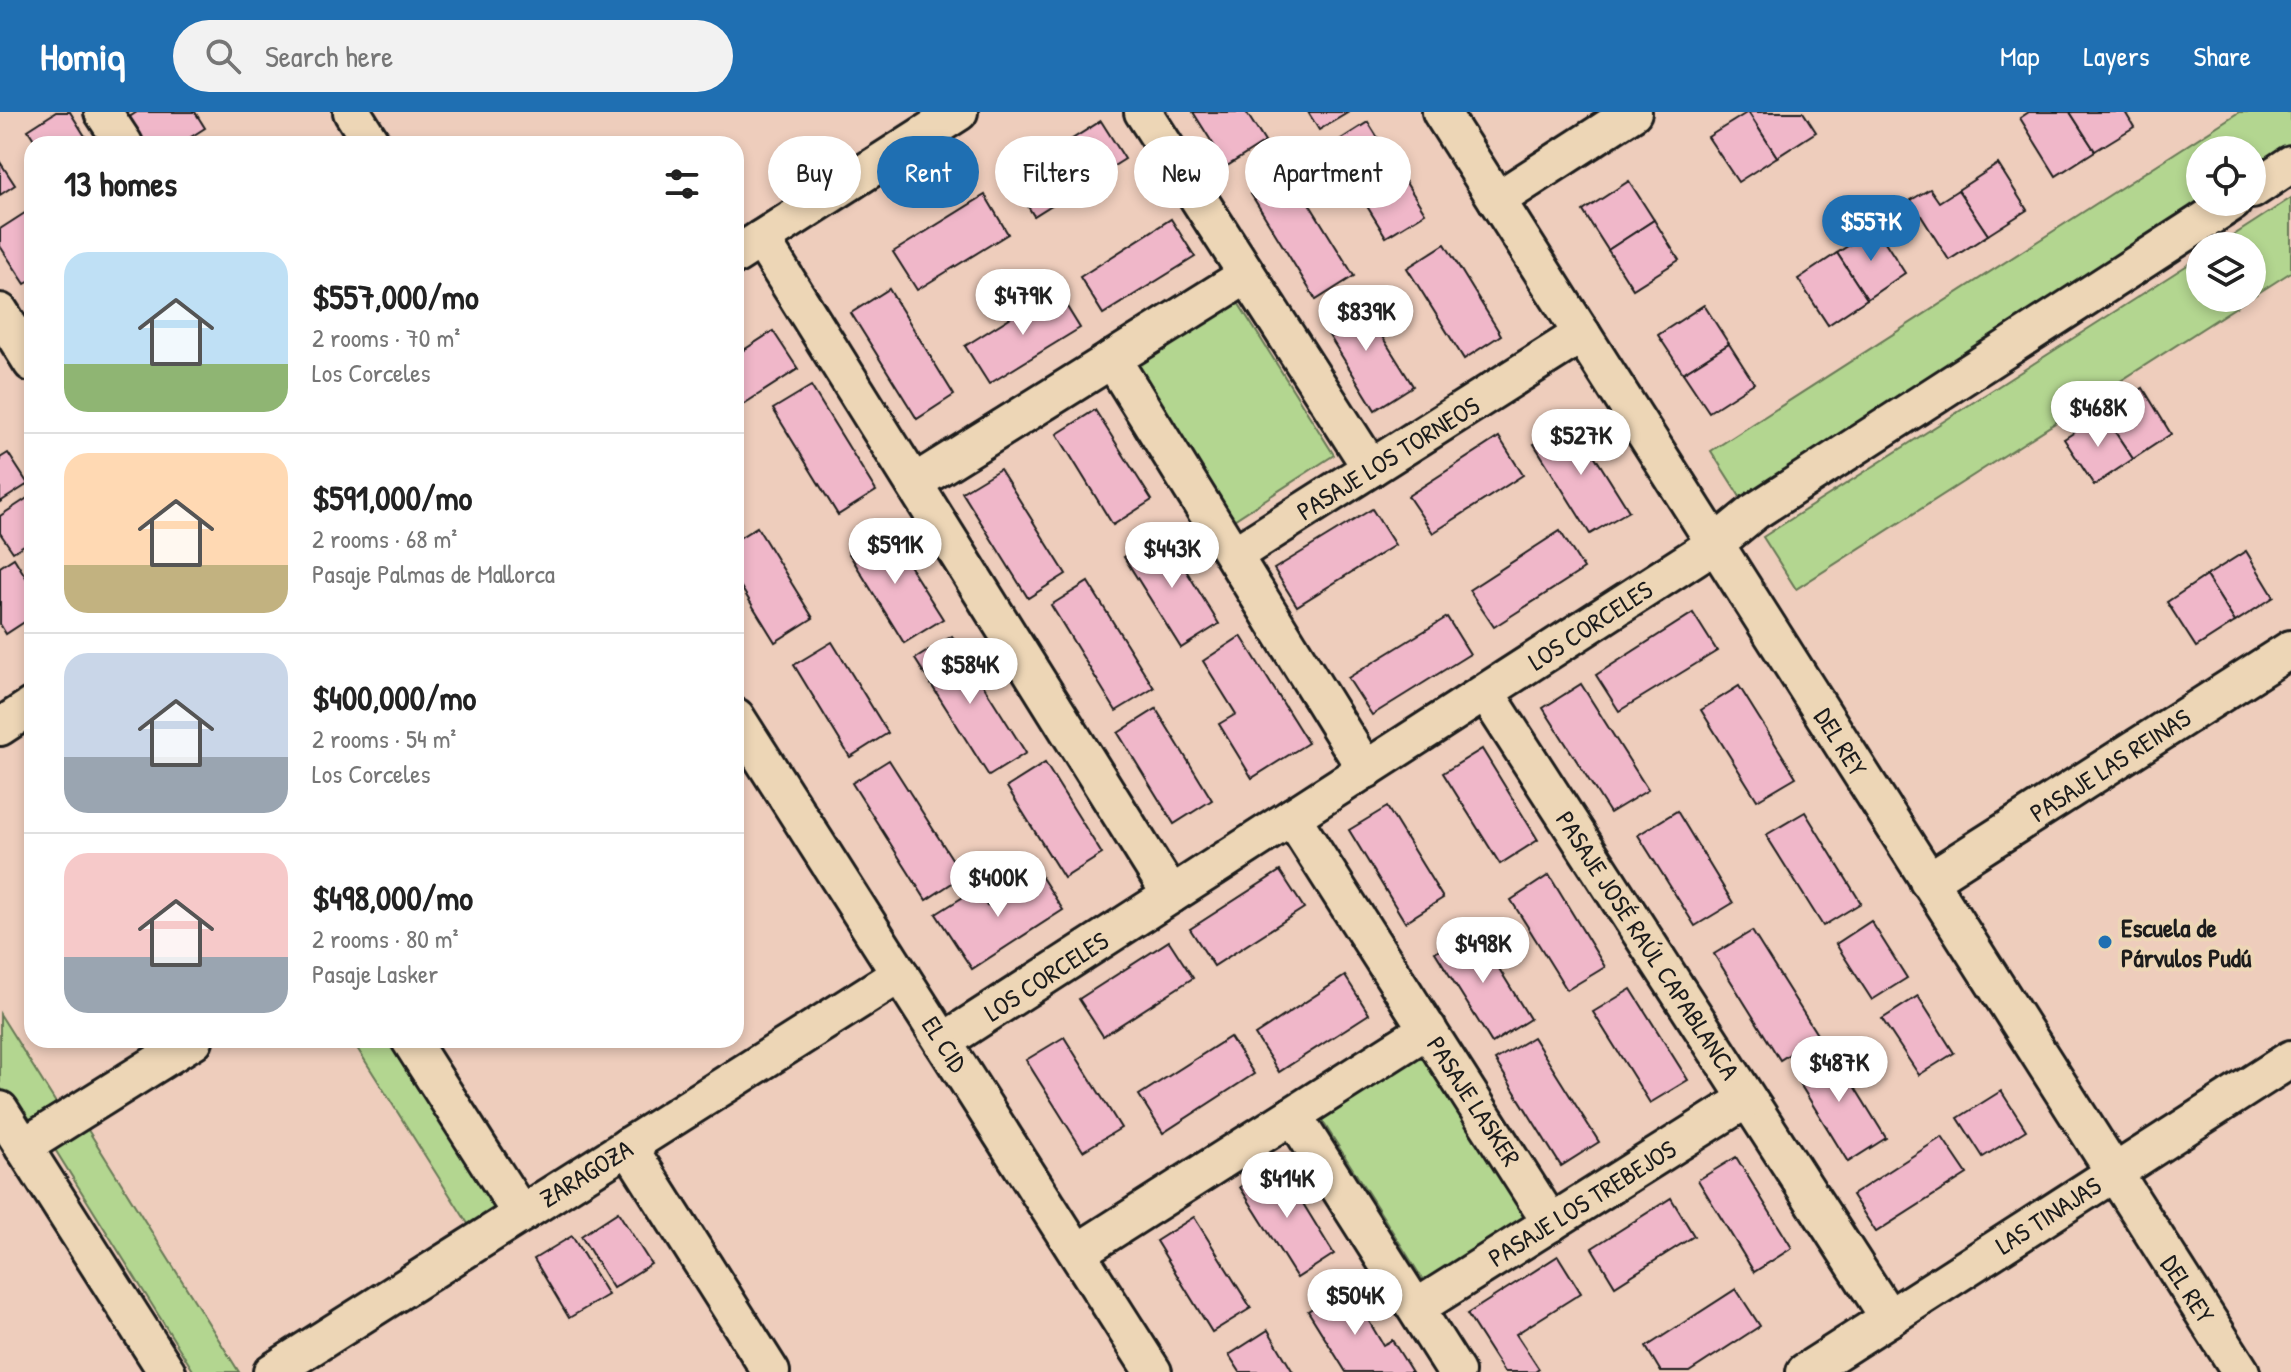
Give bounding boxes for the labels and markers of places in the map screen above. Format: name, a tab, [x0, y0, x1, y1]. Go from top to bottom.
pin: $557K	[1815, 195, 1927, 263]
pin: $479K	[967, 269, 1079, 337]
pin: $839K	[1310, 285, 1422, 353]
pin: $468K	[2042, 381, 2154, 449]
pin: $527K	[1525, 409, 1637, 477]
pin: $591K	[839, 518, 951, 586]
pin: $443K	[1116, 522, 1228, 590]
pin: $584K	[914, 638, 1026, 706]
pin: $400K	[942, 851, 1054, 919]
place label: Escuela de Párvulos Pudú	[2121, 910, 2252, 975]
pin: $498K	[1427, 917, 1539, 985]
marker: Escuela de Párvulos Pudú	[2096, 933, 2114, 951]
pin: $487K	[1783, 1036, 1895, 1104]
pin: $414K	[1231, 1152, 1343, 1220]
pin: $504K	[1299, 1269, 1411, 1337]

